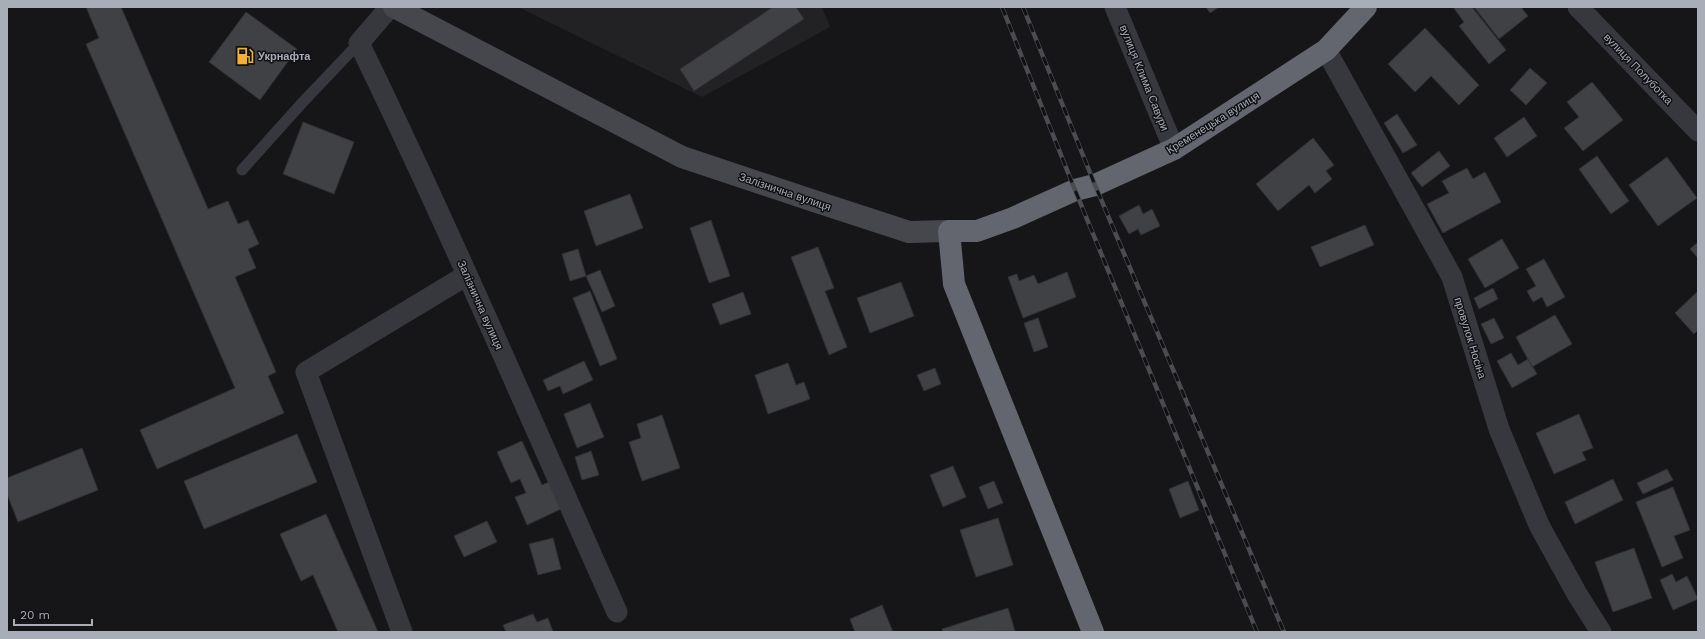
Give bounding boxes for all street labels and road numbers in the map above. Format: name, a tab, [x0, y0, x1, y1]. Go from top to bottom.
street label: вулиця Клима Савури	[1117, 23, 1171, 133]
street label: вулиця Полуботка	[1601, 31, 1676, 108]
street label: Кременецька вулиця	[1164, 89, 1262, 157]
street label: Залізнична вулиця	[737, 170, 833, 214]
street label: Залізнична вулиця	[454, 258, 506, 352]
street label: провулок Носіна	[1451, 296, 1489, 381]

